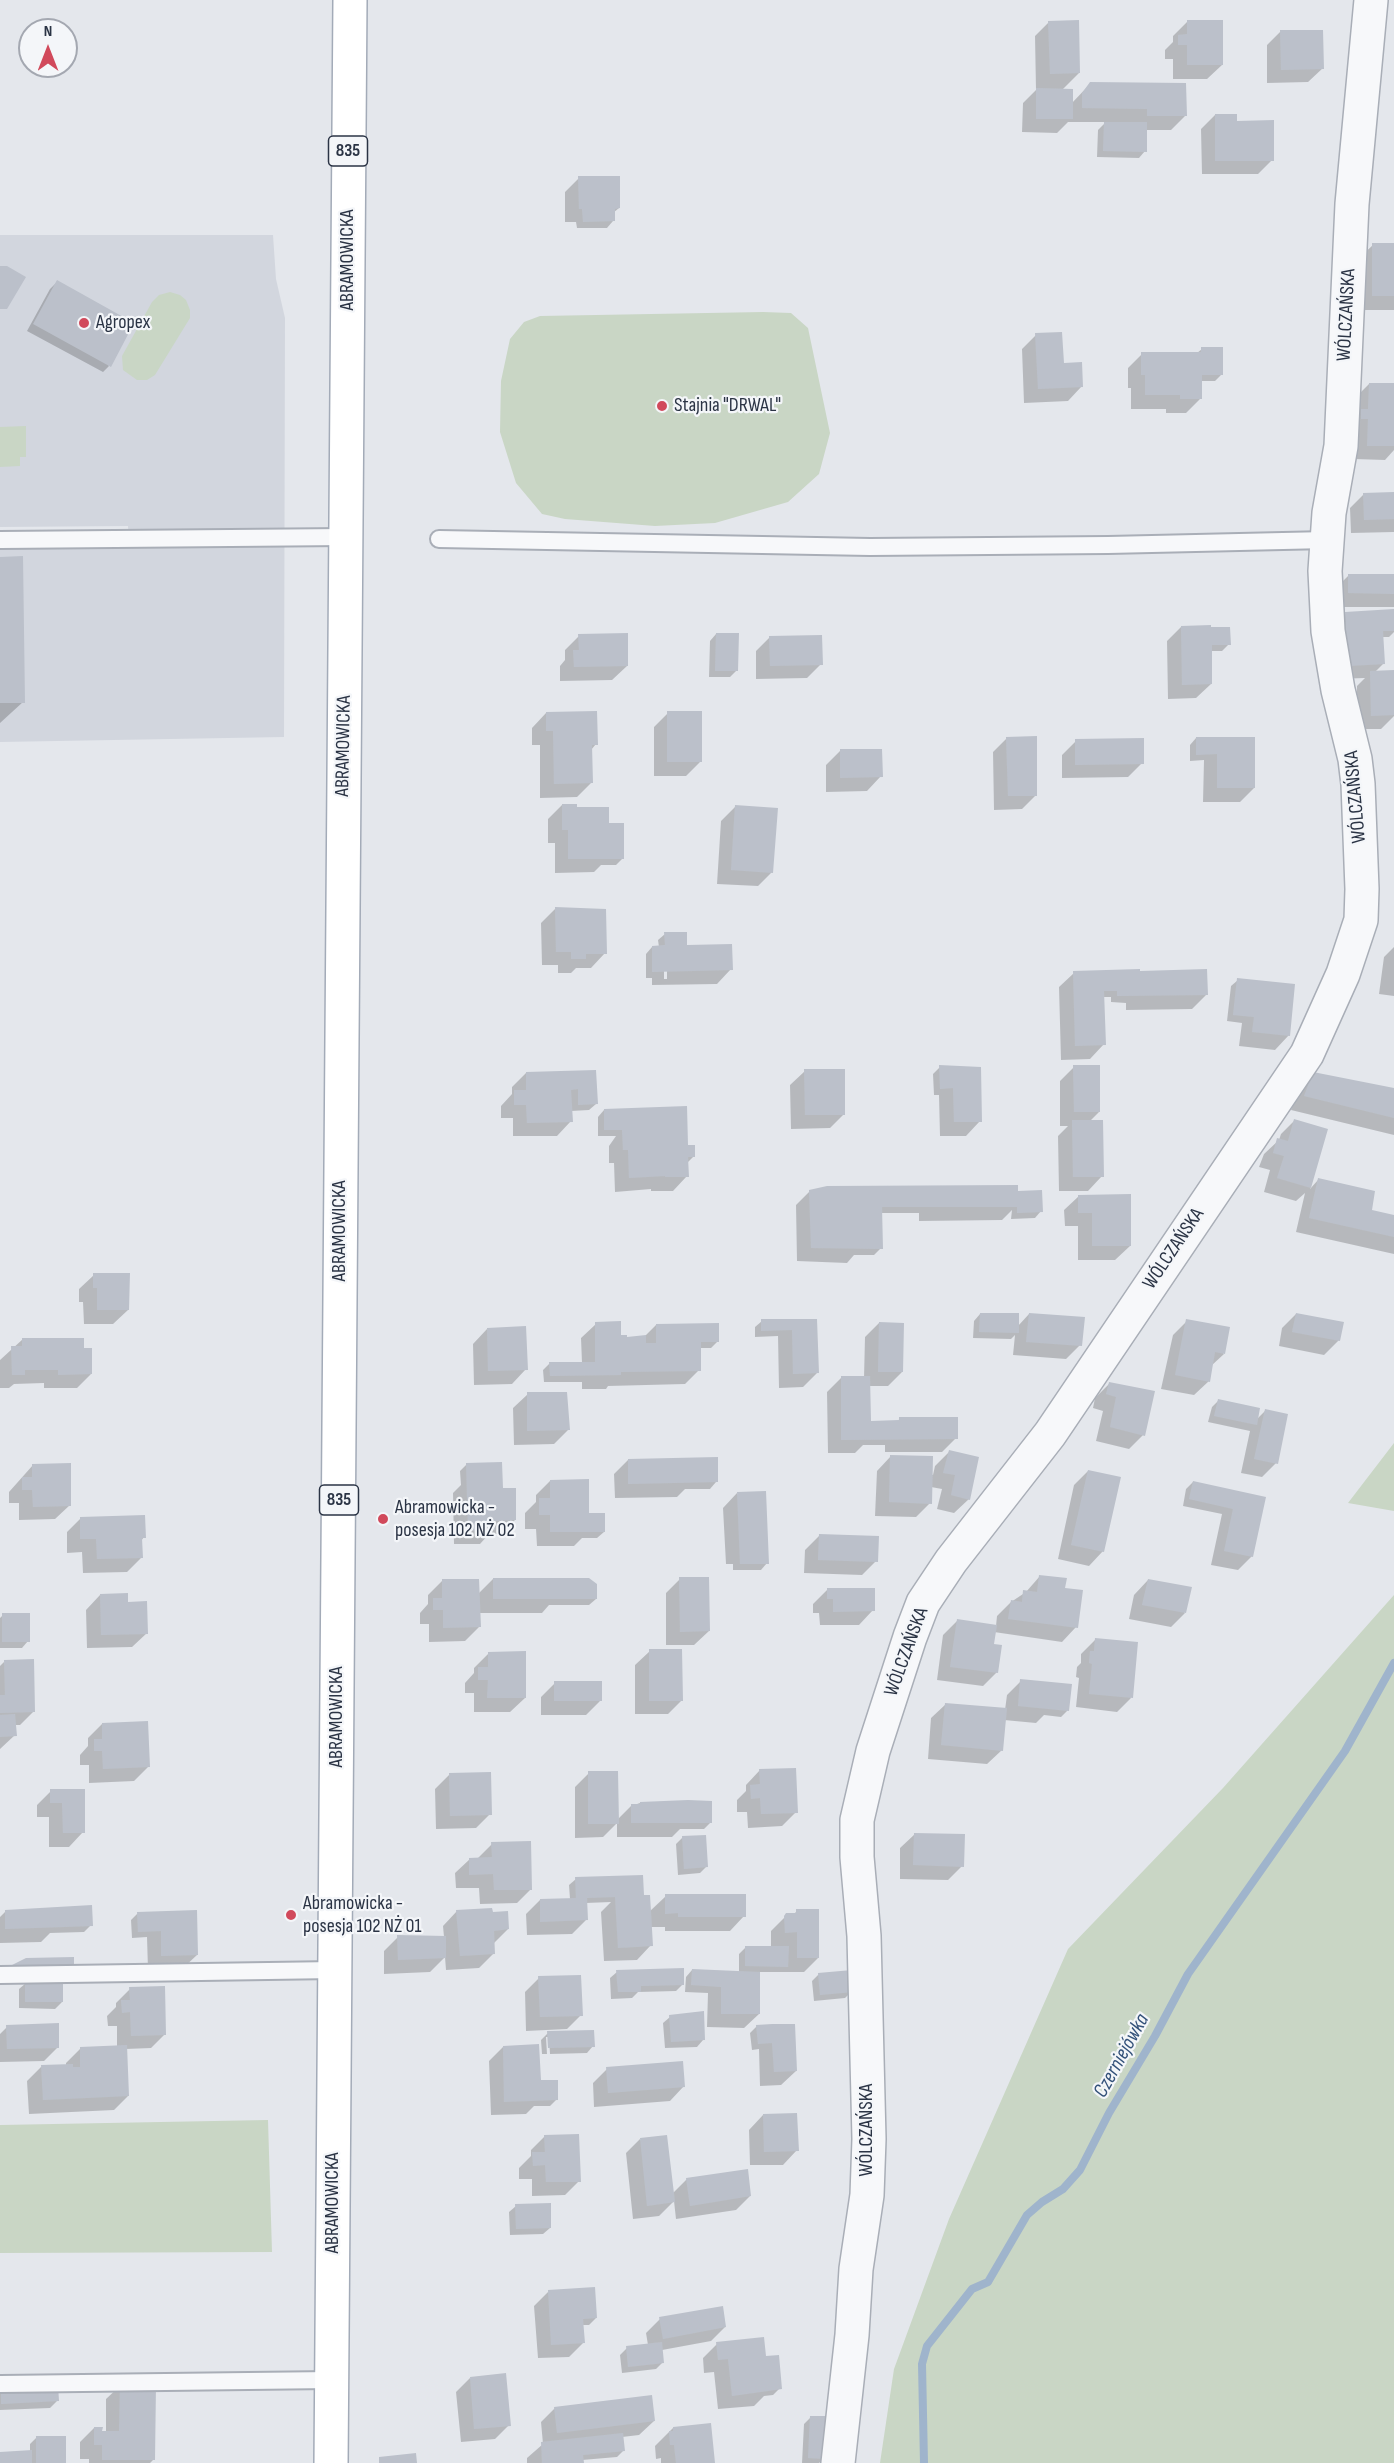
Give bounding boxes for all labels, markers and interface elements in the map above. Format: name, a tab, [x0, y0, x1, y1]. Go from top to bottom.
north arrow	[18, 18, 78, 78]
text: N	[44, 22, 52, 41]
road number: 835	[328, 136, 368, 166]
street label: ABRAMOWICKA	[336, 209, 360, 311]
street label: WÓLCZAŃSKA	[1333, 268, 1361, 362]
place label: Agropex	[96, 311, 150, 335]
marker: Agropex	[77, 316, 91, 330]
place label: Stajnia "DRWAL"	[674, 394, 781, 418]
marker: Stajnia "DRWAL"	[655, 399, 669, 413]
street label: ABRAMOWICKA	[331, 695, 357, 797]
street label: WÓLCZAŃSKA	[1340, 750, 1372, 844]
street label: ABRAMOWICKA	[328, 1180, 352, 1282]
street label: WÓLCZAŃSKA	[1138, 1204, 1210, 1294]
road number: 835	[320, 1485, 358, 1515]
place label: Abramowicka - posesja 102 NŻ 02	[395, 1496, 515, 1543]
marker: Abramowicka - posesja 102 NŻ 02	[376, 1512, 390, 1526]
street label: WÓLCZAŃSKA	[880, 1604, 934, 1700]
street label: ABRAMOWICKA	[325, 1666, 349, 1768]
place label: Abramowicka - posesja 102 NŻ 01	[303, 1892, 421, 1939]
marker: Abramowicka - posesja 102 NŻ 01	[284, 1908, 298, 1922]
water label: Czerniejówka	[1089, 2010, 1155, 2102]
street label: WÓLCZAŃSKA	[855, 2084, 879, 2176]
street label: ABRAMOWICKA	[321, 2152, 345, 2254]

